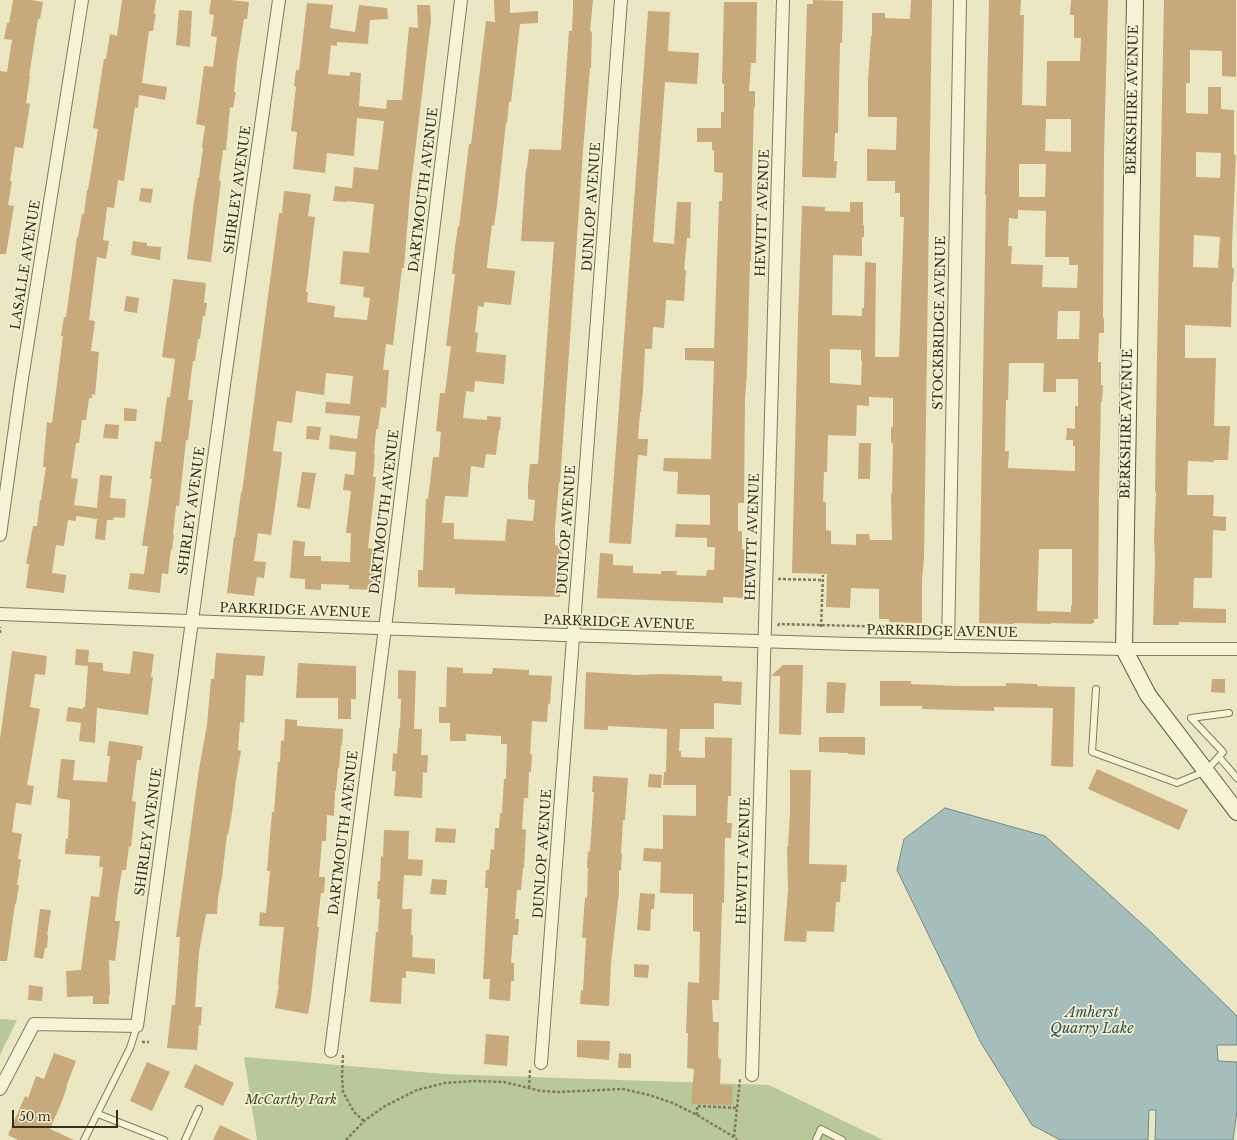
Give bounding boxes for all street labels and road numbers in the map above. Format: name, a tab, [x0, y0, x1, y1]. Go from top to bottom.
street label: BERKSHIRE AVENUE	[1124, 25, 1142, 175]
street label: DARTMOUTH AVENUE	[406, 107, 442, 273]
street label: SHIRLEY AVENUE	[221, 125, 255, 255]
street label: DUNLOP AVENUE	[580, 142, 604, 272]
street label: HEWITT AVENUE	[753, 149, 773, 277]
street label: LASALLE AVENUE	[8, 199, 44, 331]
street label: STOCKBRIDGE AVENUE	[931, 236, 949, 410]
street label: BERKSHIRE AVENUE	[1118, 349, 1136, 499]
street label: DARTMOUTH AVENUE	[367, 429, 403, 595]
street label: SHIRLEY AVENUE	[175, 446, 209, 576]
street label: DUNLOP AVENUE	[555, 465, 579, 595]
street label: HEWITT AVENUE	[743, 473, 763, 601]
street label: PARKRIDGE AVENUE	[219, 601, 371, 621]
street label: PARKRIDGE AVENUE	[543, 613, 695, 633]
street label: PARKRIDGE AVENUE	[866, 623, 1018, 641]
street label: DARTMOUTH AVENUE	[326, 750, 362, 916]
street label: SHIRLEY AVENUE	[132, 767, 166, 897]
street label: DUNLOP AVENUE	[531, 789, 555, 919]
street label: HEWITT AVENUE	[734, 797, 754, 925]

